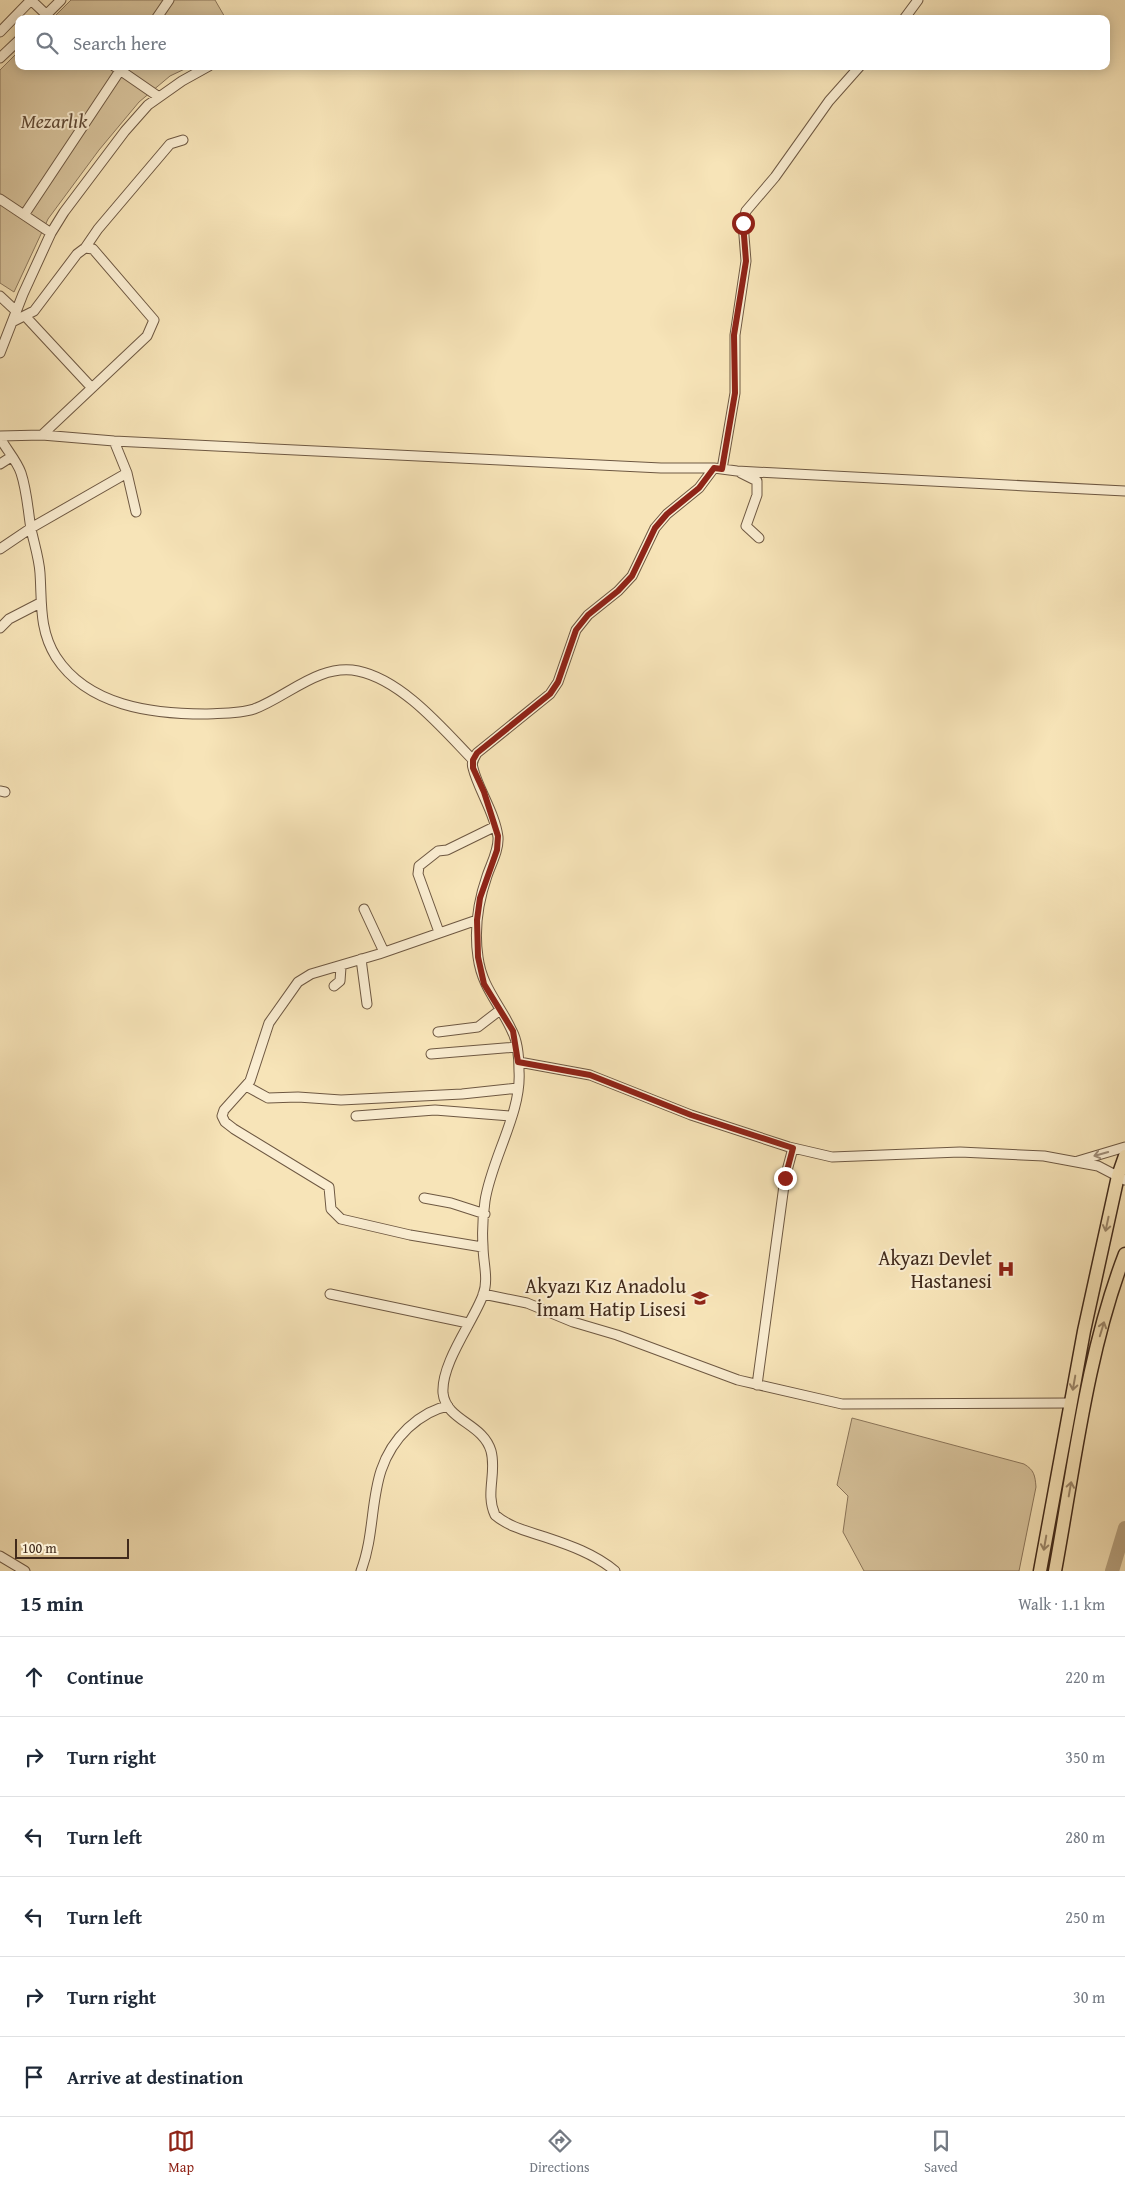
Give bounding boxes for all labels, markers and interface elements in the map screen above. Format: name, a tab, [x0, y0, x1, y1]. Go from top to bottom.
search box	[15, 15, 1110, 70]
icon: search	[33, 29, 61, 57]
text: Search here	[73, 29, 167, 57]
park label: Mezarlık	[21, 106, 88, 135]
route start	[732, 212, 755, 235]
one-way arrow	[1094, 1150, 1110, 1159]
route end	[774, 1167, 797, 1190]
one-way arrow	[1102, 1215, 1111, 1231]
place label: Akyazı Devlet Hastanesi	[878, 1243, 992, 1295]
hospital icon: Akyazı Devlet Hastanesi	[996, 1259, 1016, 1279]
place label: Akyazı Kız Anadolu İmam Hatip Lisesi	[525, 1271, 686, 1323]
school or university icon: Akyazı Kız Anadolu İmam Hatip Lisesi	[690, 1288, 710, 1308]
one-way arrow	[1098, 1322, 1108, 1338]
one-way arrow	[1069, 1374, 1078, 1390]
one-way arrow	[1065, 1481, 1075, 1497]
one-way arrow	[1040, 1534, 1050, 1550]
scale bar	[15, 1536, 129, 1559]
text: 100 m	[22, 1538, 57, 1558]
text: 15 min	[20, 1588, 83, 1619]
text: Walk · 1.1 km	[1018, 1592, 1105, 1616]
icon: ahead	[20, 1663, 48, 1691]
text: Continue	[67, 1663, 144, 1691]
text: 220 m	[1065, 1665, 1105, 1689]
icon: right	[20, 1743, 48, 1771]
text: Turn right	[67, 1743, 156, 1771]
text: 350 m	[1065, 1745, 1105, 1769]
icon: left	[20, 1823, 48, 1851]
text: Turn left	[67, 1823, 142, 1851]
text: 280 m	[1065, 1825, 1105, 1849]
icon: left	[20, 1903, 48, 1931]
text: Turn left	[67, 1903, 142, 1931]
text: 250 m	[1065, 1905, 1105, 1929]
icon: right	[20, 1983, 48, 2011]
text: Turn right	[67, 1983, 156, 2011]
text: 30 m	[1073, 1985, 1105, 2009]
icon: arrive	[20, 2063, 48, 2091]
text: Arrive at destination	[67, 2063, 243, 2091]
tab: Map	[167, 2127, 195, 2177]
tab: Directions	[529, 2127, 590, 2177]
tab: Saved	[924, 2127, 958, 2177]

